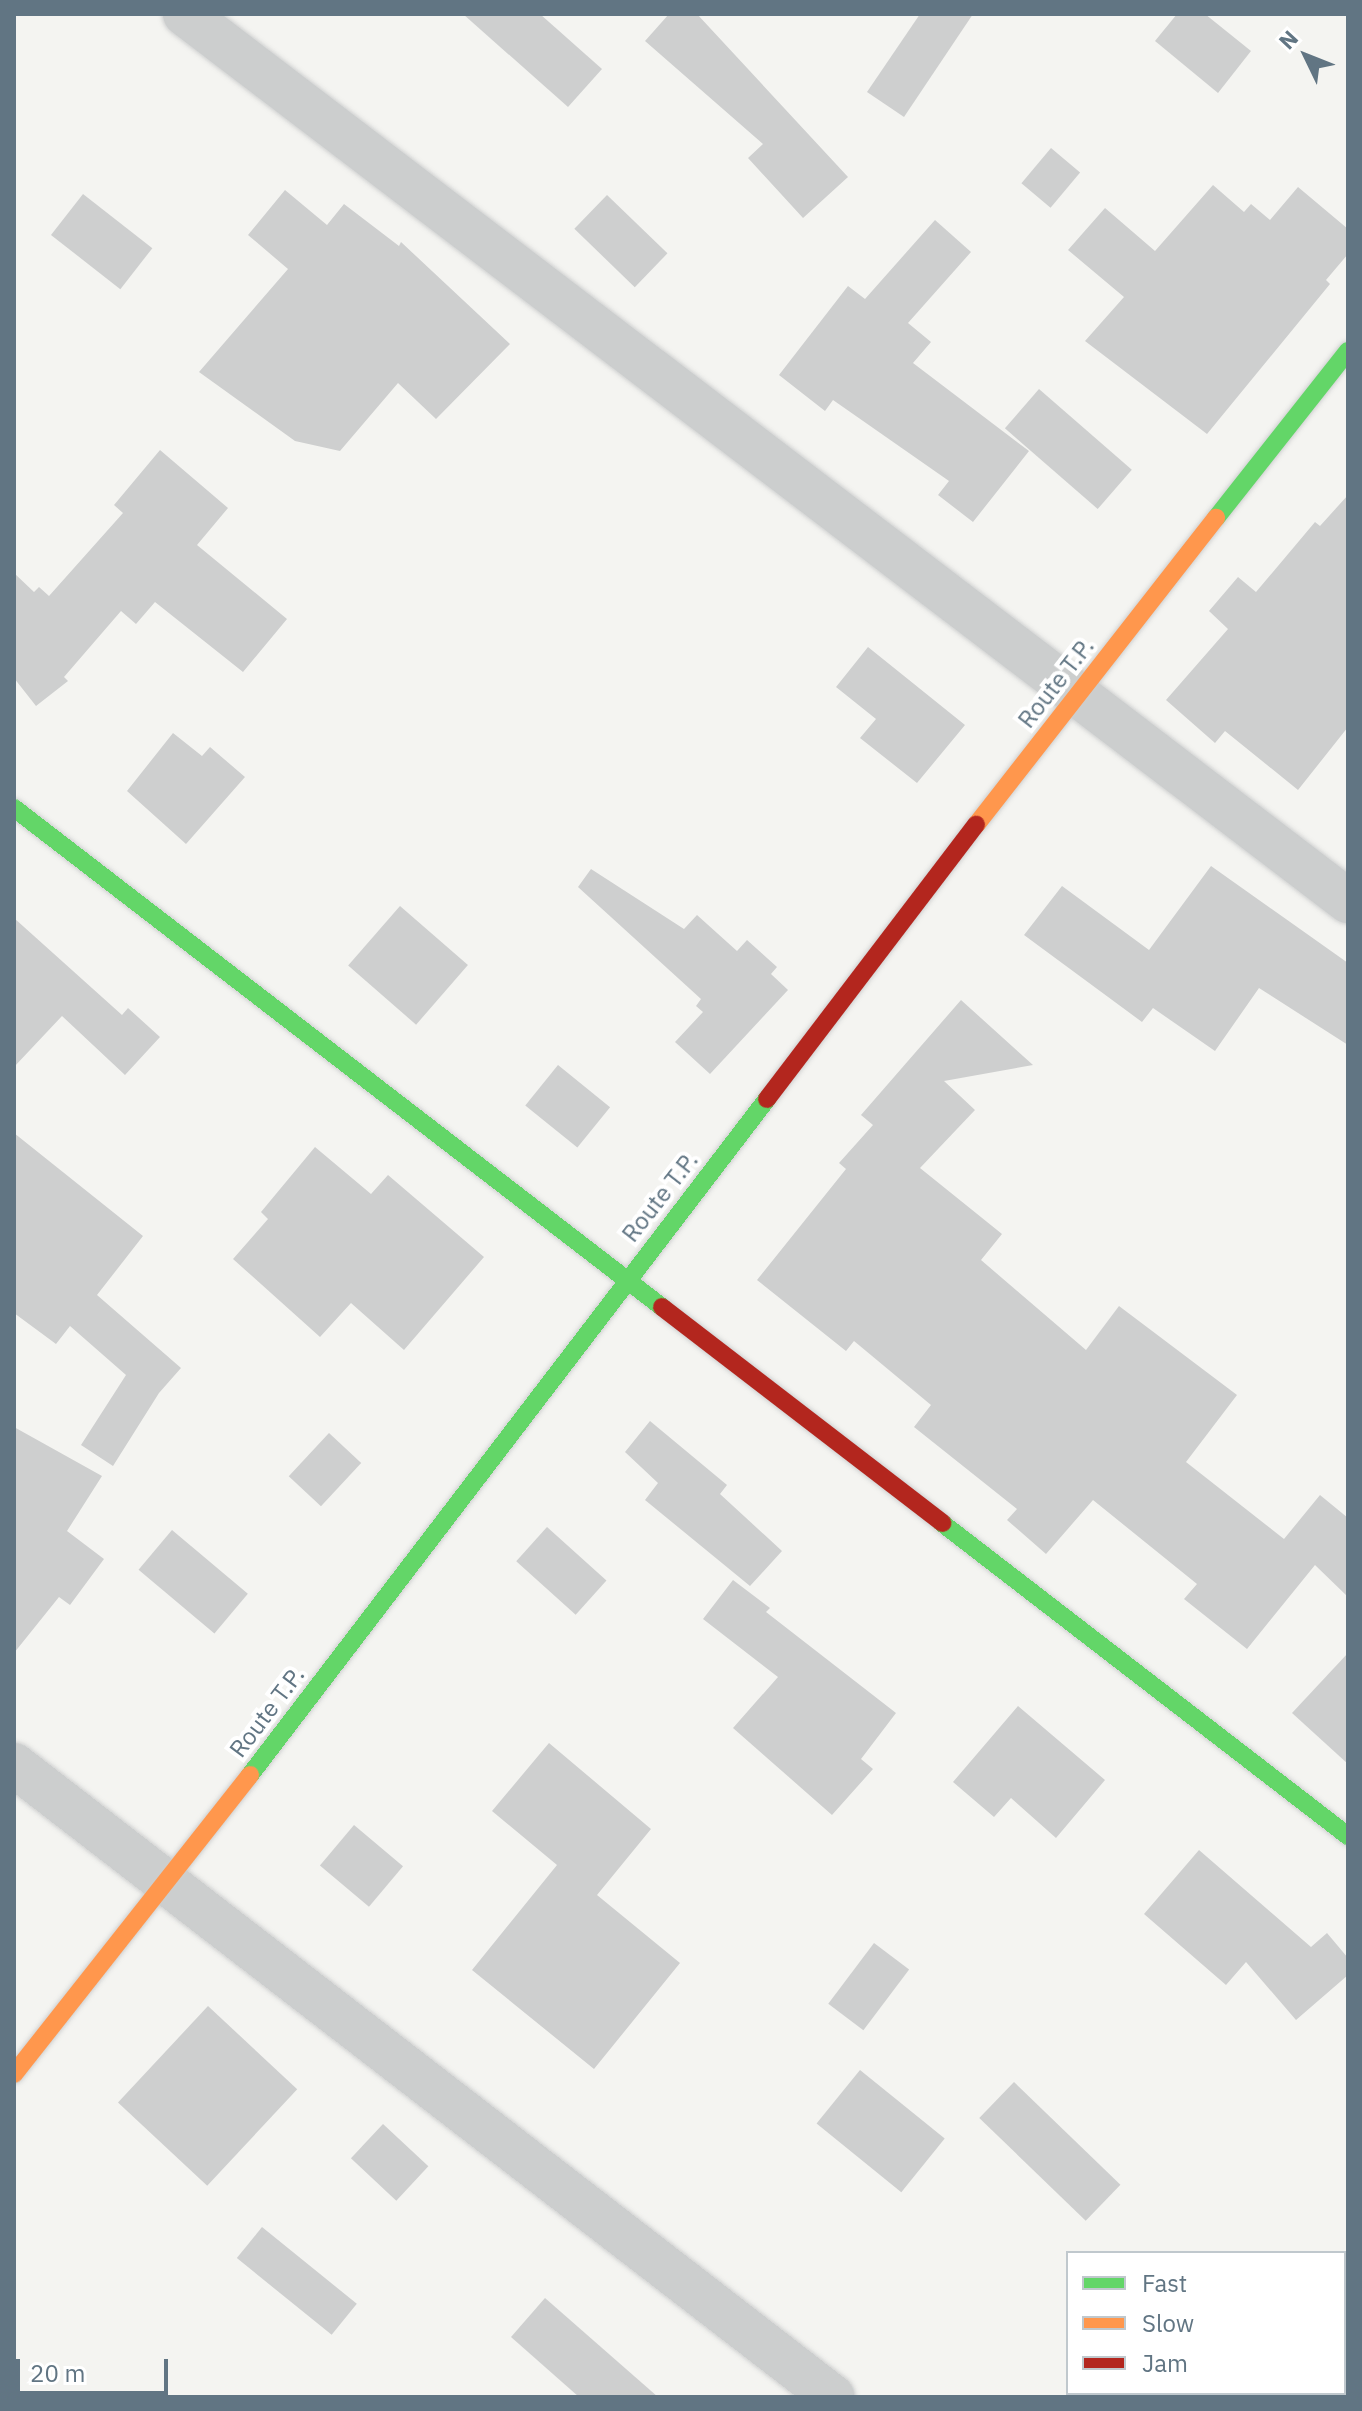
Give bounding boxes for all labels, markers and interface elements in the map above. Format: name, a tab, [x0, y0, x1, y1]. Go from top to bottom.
north arrow	[1266, 16, 1346, 96]
text: N	[1272, 24, 1304, 55]
street label: Route T.P.	[1012, 632, 1100, 734]
street label: Route T.P.	[616, 1146, 704, 1248]
street label: Route T.P.	[224, 1661, 310, 1763]
legend	[1066, 2251, 1346, 2395]
text: Fast	[1142, 2267, 1187, 2299]
text: Slow	[1142, 2307, 1194, 2339]
scale bar	[20, 2343, 172, 2393]
text: Jam	[1142, 2347, 1188, 2379]
text: 20 m	[30, 2357, 85, 2389]

